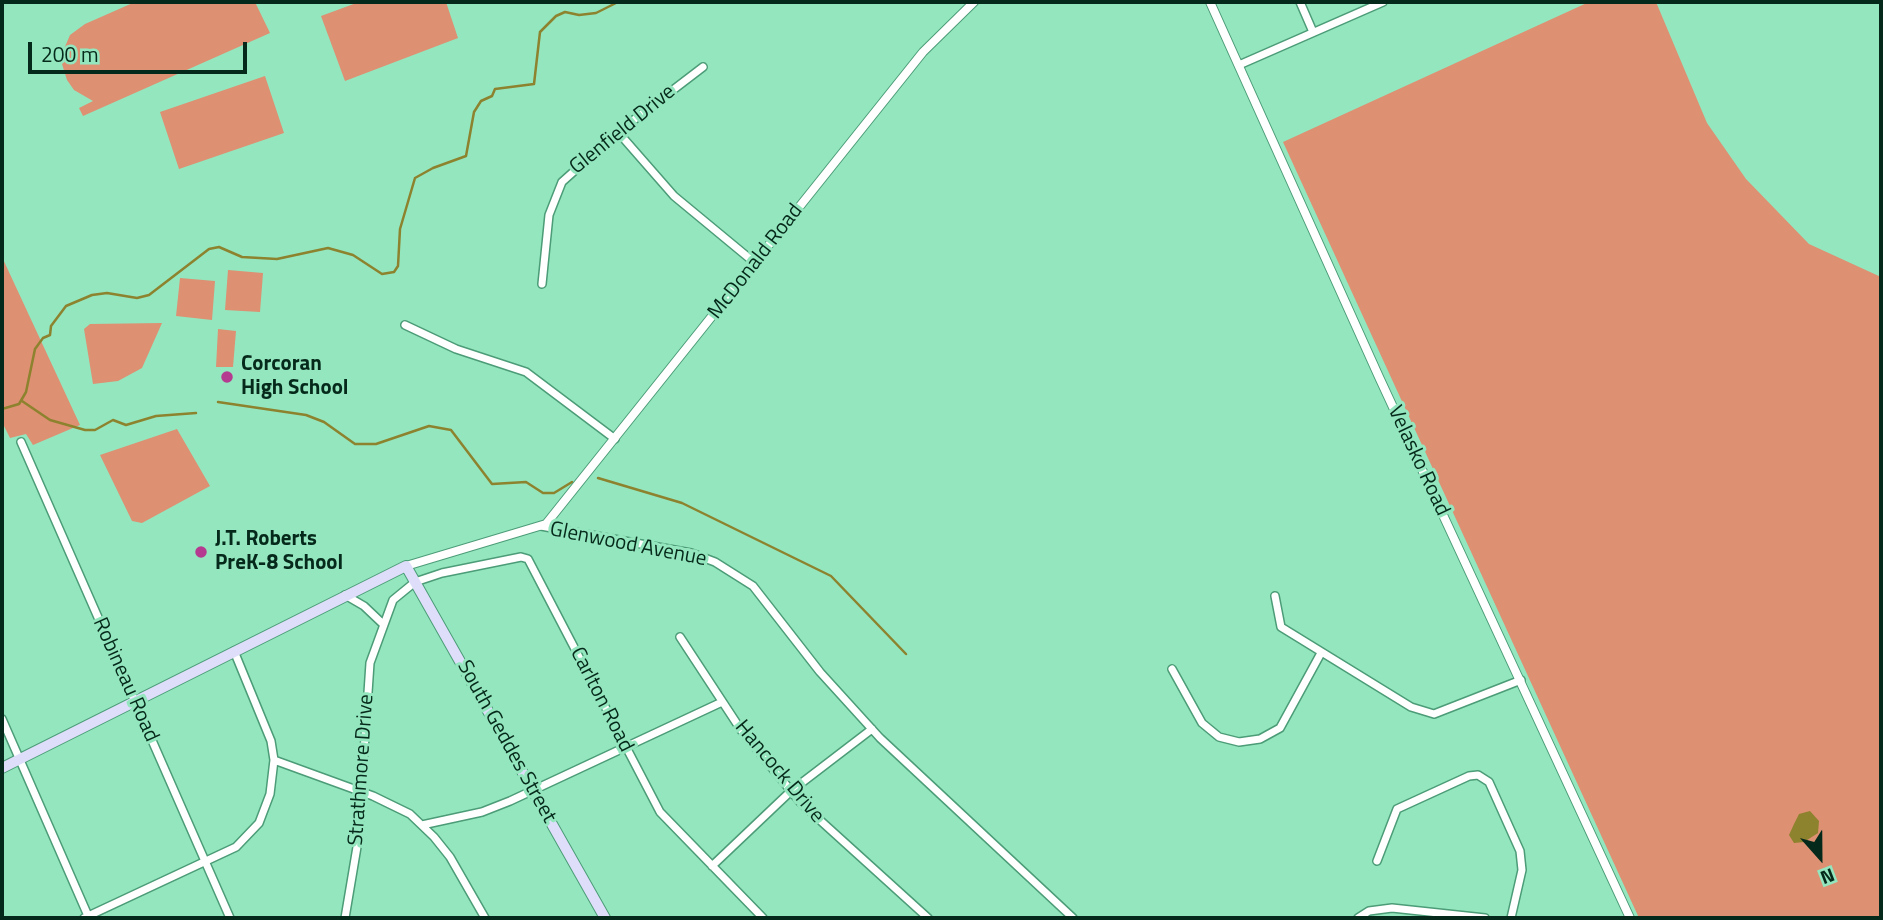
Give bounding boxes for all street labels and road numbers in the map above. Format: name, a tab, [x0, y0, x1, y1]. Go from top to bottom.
street label: Glenfield Drive	[565, 80, 681, 180]
street label: McDonald Road	[703, 199, 809, 325]
street label: Velasko Road	[1382, 402, 1454, 520]
street label: Glenwood Avenue	[548, 517, 708, 573]
street label: Robineau Road	[86, 614, 164, 746]
street label: Carlton Road	[564, 644, 638, 756]
street label: South Geddes Street	[451, 656, 561, 828]
street label: Strathmore Drive	[344, 693, 380, 847]
street label: Hancock Drive	[729, 716, 829, 828]

